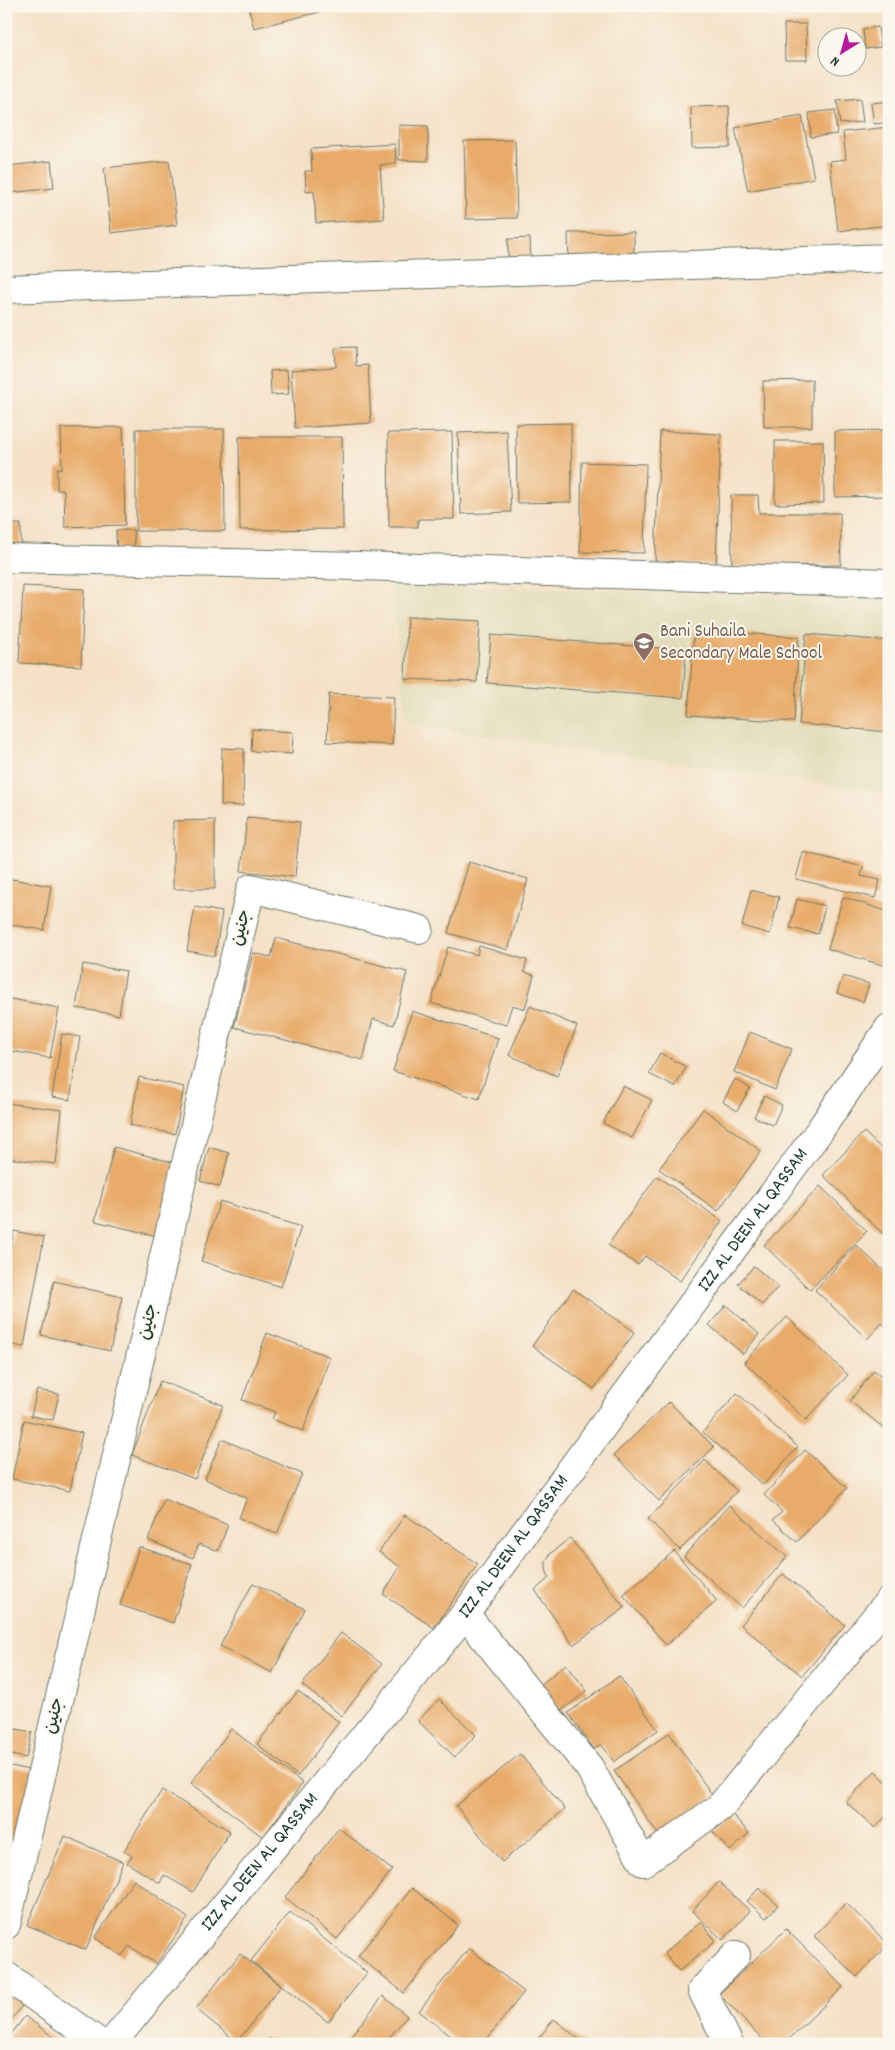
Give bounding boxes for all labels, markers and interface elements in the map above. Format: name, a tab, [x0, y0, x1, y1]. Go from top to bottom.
north arrow	[818, 28, 868, 78]
text: N	[827, 51, 844, 71]
place label: Bani Suhaila Secondary Male School	[660, 619, 822, 668]
school or university icon: Bani Suhaila Secondary Male School	[632, 631, 656, 662]
street label: جنين	[225, 907, 259, 949]
street label: IZZ AL DEEN AL QASSAM	[692, 1143, 816, 1298]
street label: جنين	[132, 1301, 166, 1343]
street label: IZZ AL DEEN AL QASSAM	[452, 1469, 576, 1625]
street label: جنين	[38, 1695, 72, 1737]
street label: IZZ AL DEEN AL QASSAM	[195, 1787, 326, 1938]

